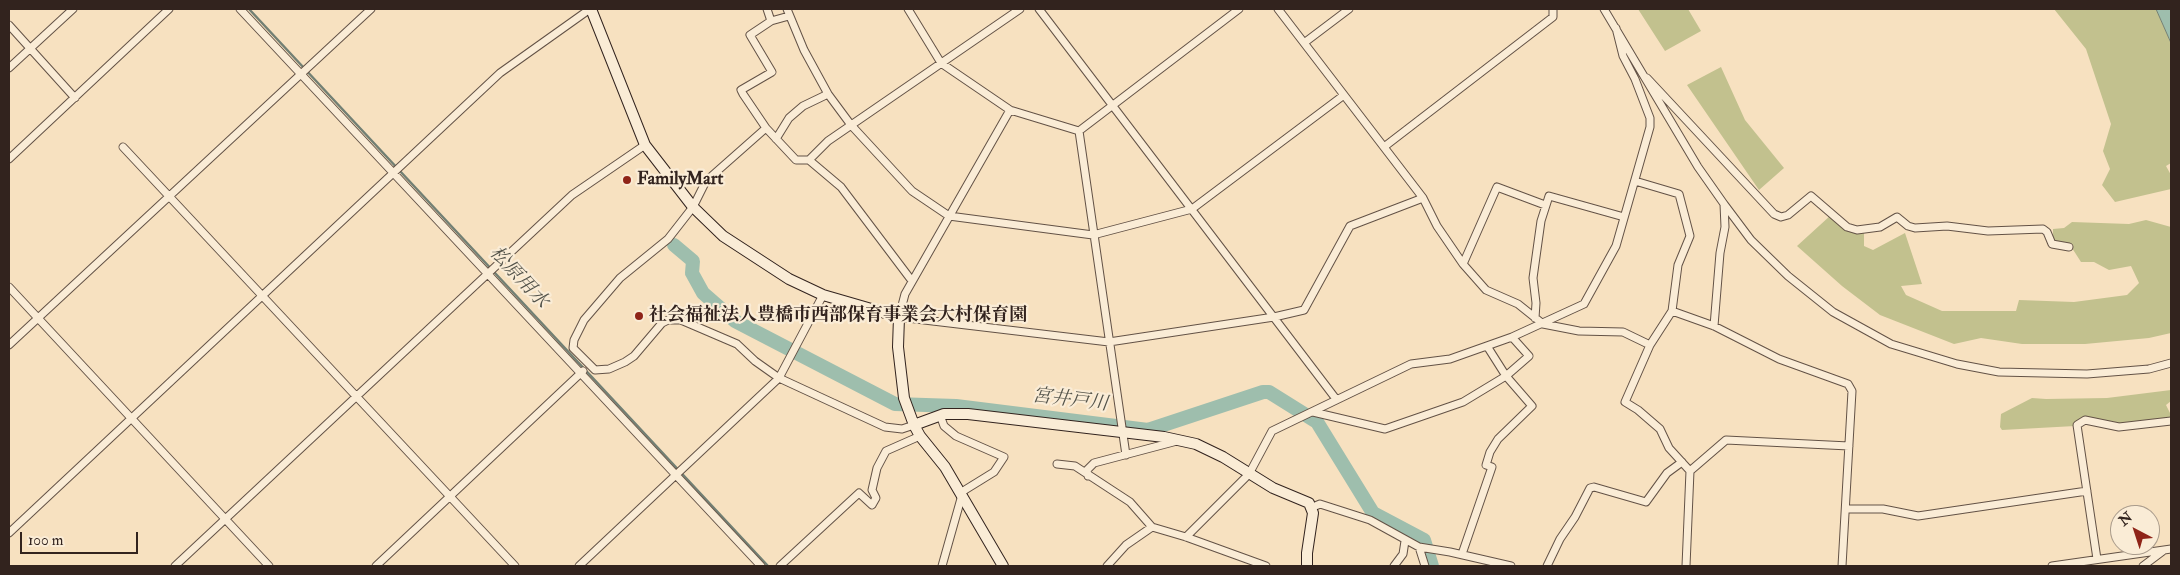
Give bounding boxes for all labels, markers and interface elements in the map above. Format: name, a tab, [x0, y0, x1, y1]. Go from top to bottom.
place label: FamilyMart	[637, 169, 723, 191]
marker: FamilyMart	[621, 174, 633, 186]
water label: 松原用水	[484, 242, 552, 314]
place label: 社会福祉法人豊橋市西部保育事業会大村保育園	[649, 305, 1027, 327]
marker: 社会福祉法人豊橋市西部保育事業会大村保育園	[633, 310, 645, 322]
water label: 宮井戸川	[1031, 385, 1109, 417]
north arrow	[2110, 505, 2160, 555]
text: N	[2115, 508, 2136, 529]
scale bar	[22, 522, 140, 554]
text: 100 m	[28, 531, 63, 550]

